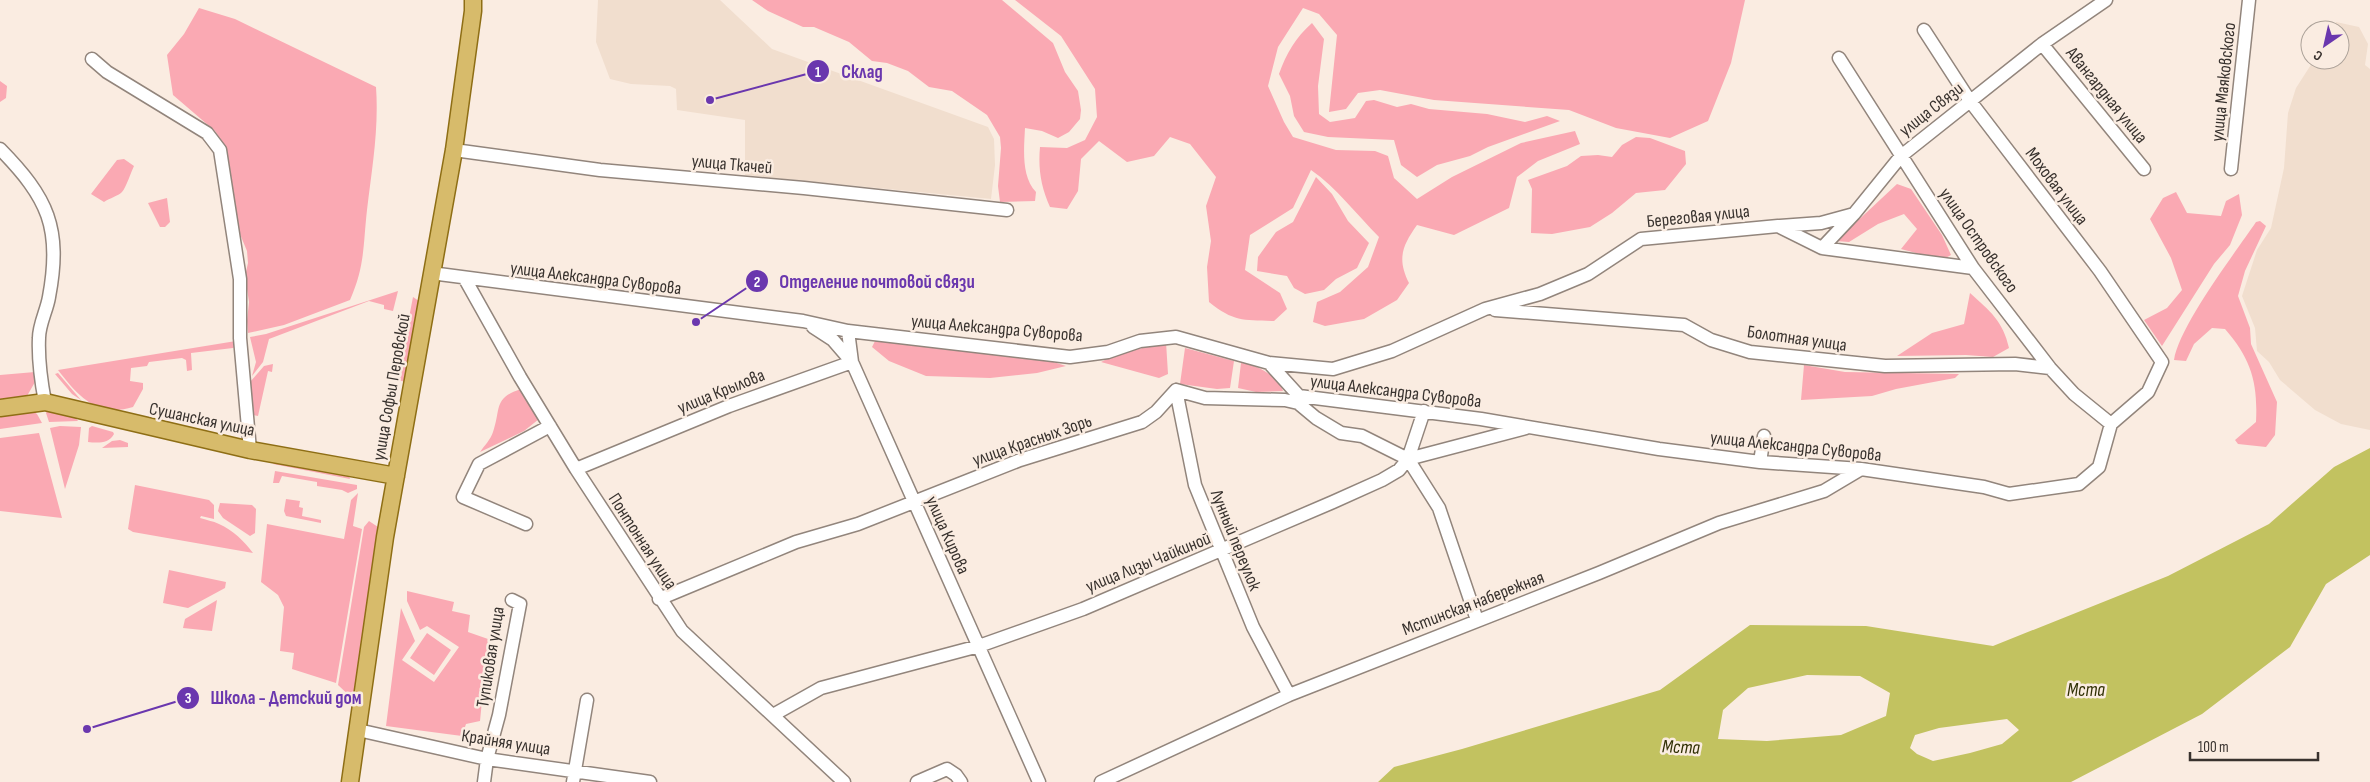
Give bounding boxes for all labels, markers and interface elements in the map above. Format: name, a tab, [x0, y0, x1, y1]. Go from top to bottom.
north arrow	[2300, 20, 2350, 70]
street label: улица Маяковского	[2207, 21, 2240, 143]
street label: Авангардная улица	[2061, 42, 2152, 148]
text: С	[2310, 46, 2326, 64]
callout: Склад	[806, 54, 892, 88]
text: Склад	[841, 61, 883, 84]
text: 1	[815, 63, 821, 82]
street label: улица Связи	[1895, 78, 1967, 141]
street label: Моховая улица	[2021, 143, 2093, 229]
street label: улица Ткачей	[691, 151, 773, 178]
street label: улица Островского	[1935, 184, 2023, 297]
street label: Береговая улица	[1646, 201, 1751, 232]
street label: улица Александра Суворова	[509, 258, 683, 299]
callout: Отделение почтовой связи	[744, 264, 984, 298]
text: Отделение почтовой связи	[779, 271, 975, 294]
text: 2	[754, 273, 760, 292]
street label: улица Александра Суворова	[910, 311, 1084, 346]
street label: улица Софьи Перовской	[368, 312, 415, 462]
street label: Болотная улица	[1746, 321, 1848, 356]
street label: улица Крылова	[675, 364, 768, 418]
street label: улица Александра Суворова	[1309, 371, 1483, 412]
street label: Сушанская улица	[147, 398, 257, 441]
street label: улица Красных Зорь	[970, 410, 1095, 471]
street label: улица Александра Суворова	[1709, 427, 1883, 466]
street label: Лунный переулок	[1205, 486, 1265, 594]
street label: Понтонная улица	[604, 489, 681, 593]
street label: улица Кирова	[921, 493, 974, 577]
street label: улица Лизы Чайкиной	[1083, 528, 1214, 597]
street label: Мстинская набережная	[1399, 567, 1547, 640]
street label: Тупиковая улица	[472, 605, 509, 709]
water label: Мста	[2067, 679, 2105, 702]
callout: Школа - Детский дом	[175, 681, 371, 715]
text: Школа - Детский дом	[211, 687, 361, 710]
text: 3	[185, 689, 192, 708]
street label: Крайняя улица	[460, 725, 552, 760]
scale bar	[2190, 730, 2318, 762]
water label: Мста	[1662, 735, 1701, 760]
text: 100 m	[2198, 738, 2229, 757]

